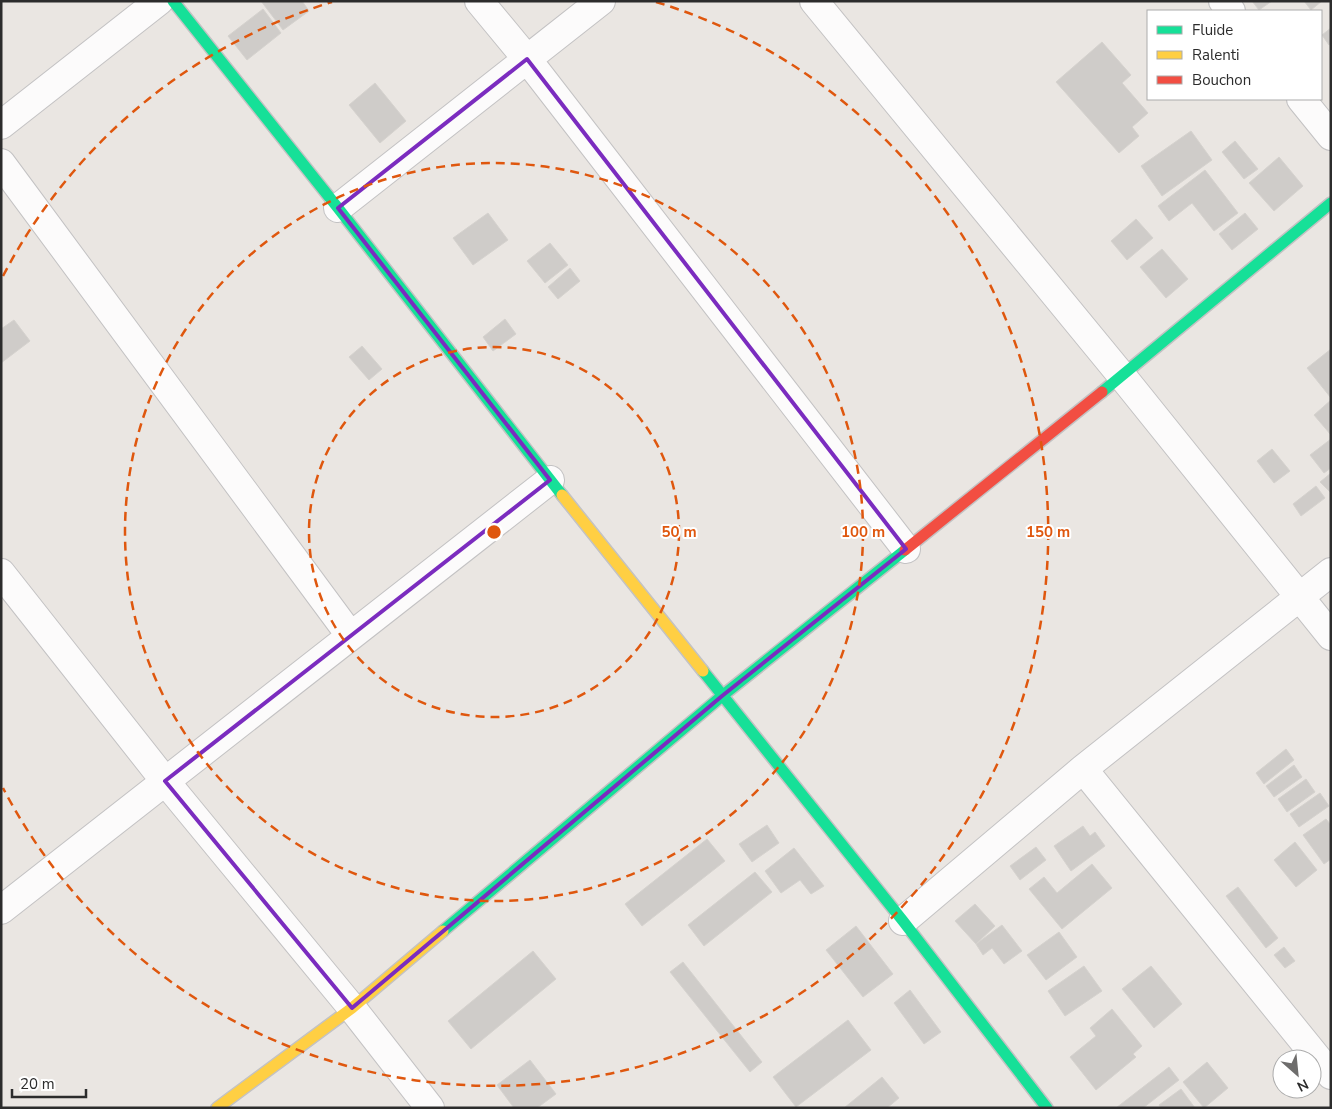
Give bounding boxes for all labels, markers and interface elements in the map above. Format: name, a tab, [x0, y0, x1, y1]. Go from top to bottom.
legend	[1147, 10, 1322, 100]
text: Fluide	[1192, 20, 1233, 40]
text: Ralenti	[1192, 45, 1240, 65]
text: Bouchon	[1192, 70, 1251, 90]
text: 50 m	[661, 522, 697, 542]
text: 100 m	[841, 522, 885, 542]
text: 150 m	[1026, 522, 1070, 542]
centre of rings	[485, 523, 503, 541]
north arrow	[1272, 1049, 1322, 1099]
scale bar	[12, 1066, 86, 1098]
text: 20 m	[20, 1074, 55, 1094]
text: N	[1294, 1074, 1312, 1096]

